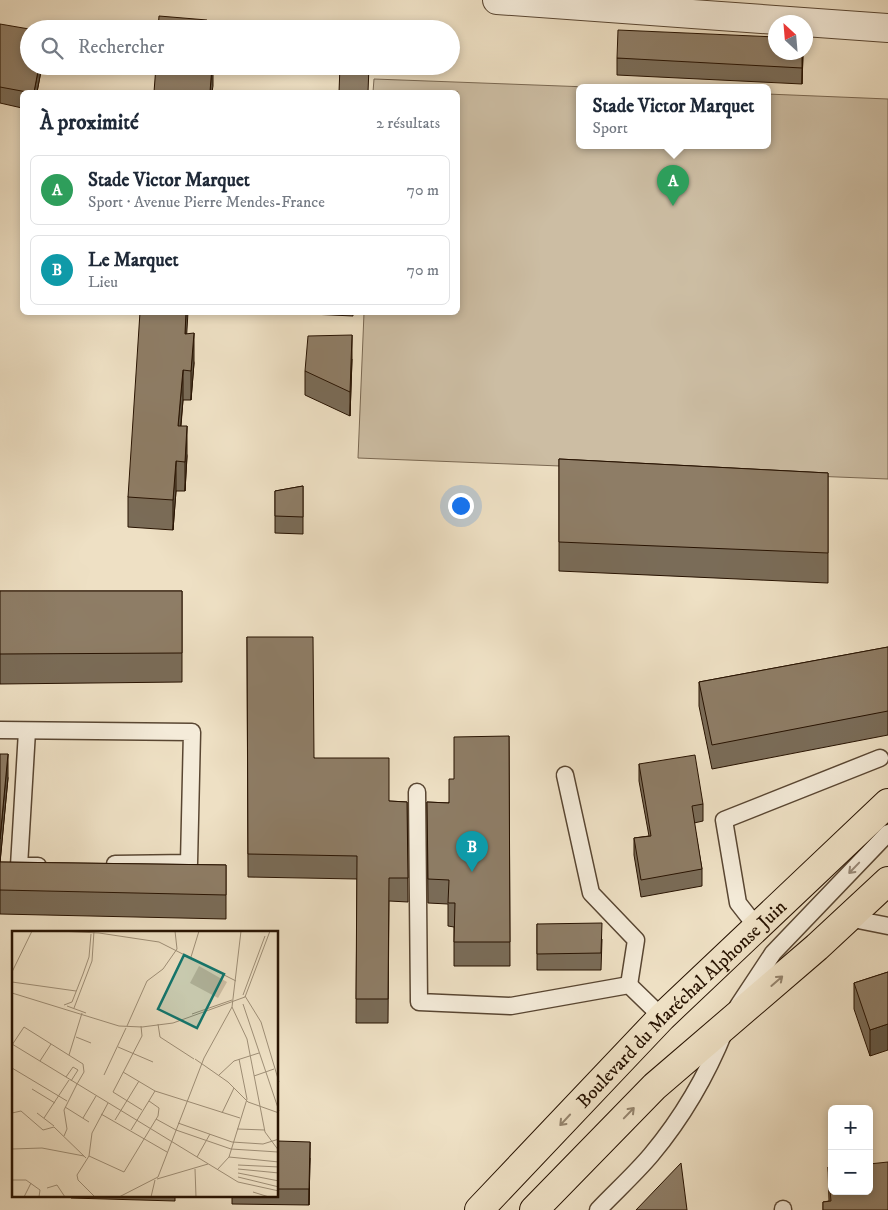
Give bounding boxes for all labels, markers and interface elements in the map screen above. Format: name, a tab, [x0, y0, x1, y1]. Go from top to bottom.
north arrow	[768, 15, 813, 60]
search box	[20, 20, 460, 75]
icon: search	[38, 34, 66, 62]
text: Rechercher	[78, 36, 164, 59]
popup	[576, 84, 771, 149]
text: Stade Victor Marquet	[593, 95, 754, 118]
text: À proximité	[40, 110, 139, 136]
text: 2 résultats	[376, 113, 440, 133]
text: Sport	[593, 118, 628, 138]
pin: A	[657, 165, 689, 206]
text: Stade Victor Marquet	[88, 169, 250, 192]
text: A	[52, 180, 62, 200]
text: 70 m	[407, 180, 439, 200]
text: Sport · Avenue Pierre Mendes-France	[88, 192, 325, 212]
text: Le Marquet	[88, 249, 179, 272]
text: B	[52, 260, 62, 280]
text: 70 m	[407, 260, 439, 280]
text: Lieu	[88, 272, 118, 292]
your location	[448, 493, 474, 519]
pin: B	[456, 831, 488, 872]
one-way arrow	[848, 862, 860, 875]
street label: Boulevard du Maréchal Alphonse Juin	[572, 895, 792, 1113]
inset map	[12, 931, 279, 1198]
one-way arrow	[771, 975, 784, 987]
map controls	[828, 1105, 873, 1195]
button: +	[828, 1105, 873, 1150]
one-way arrow	[623, 1106, 635, 1119]
one-way arrow	[559, 1114, 571, 1126]
button: −	[828, 1150, 873, 1195]

